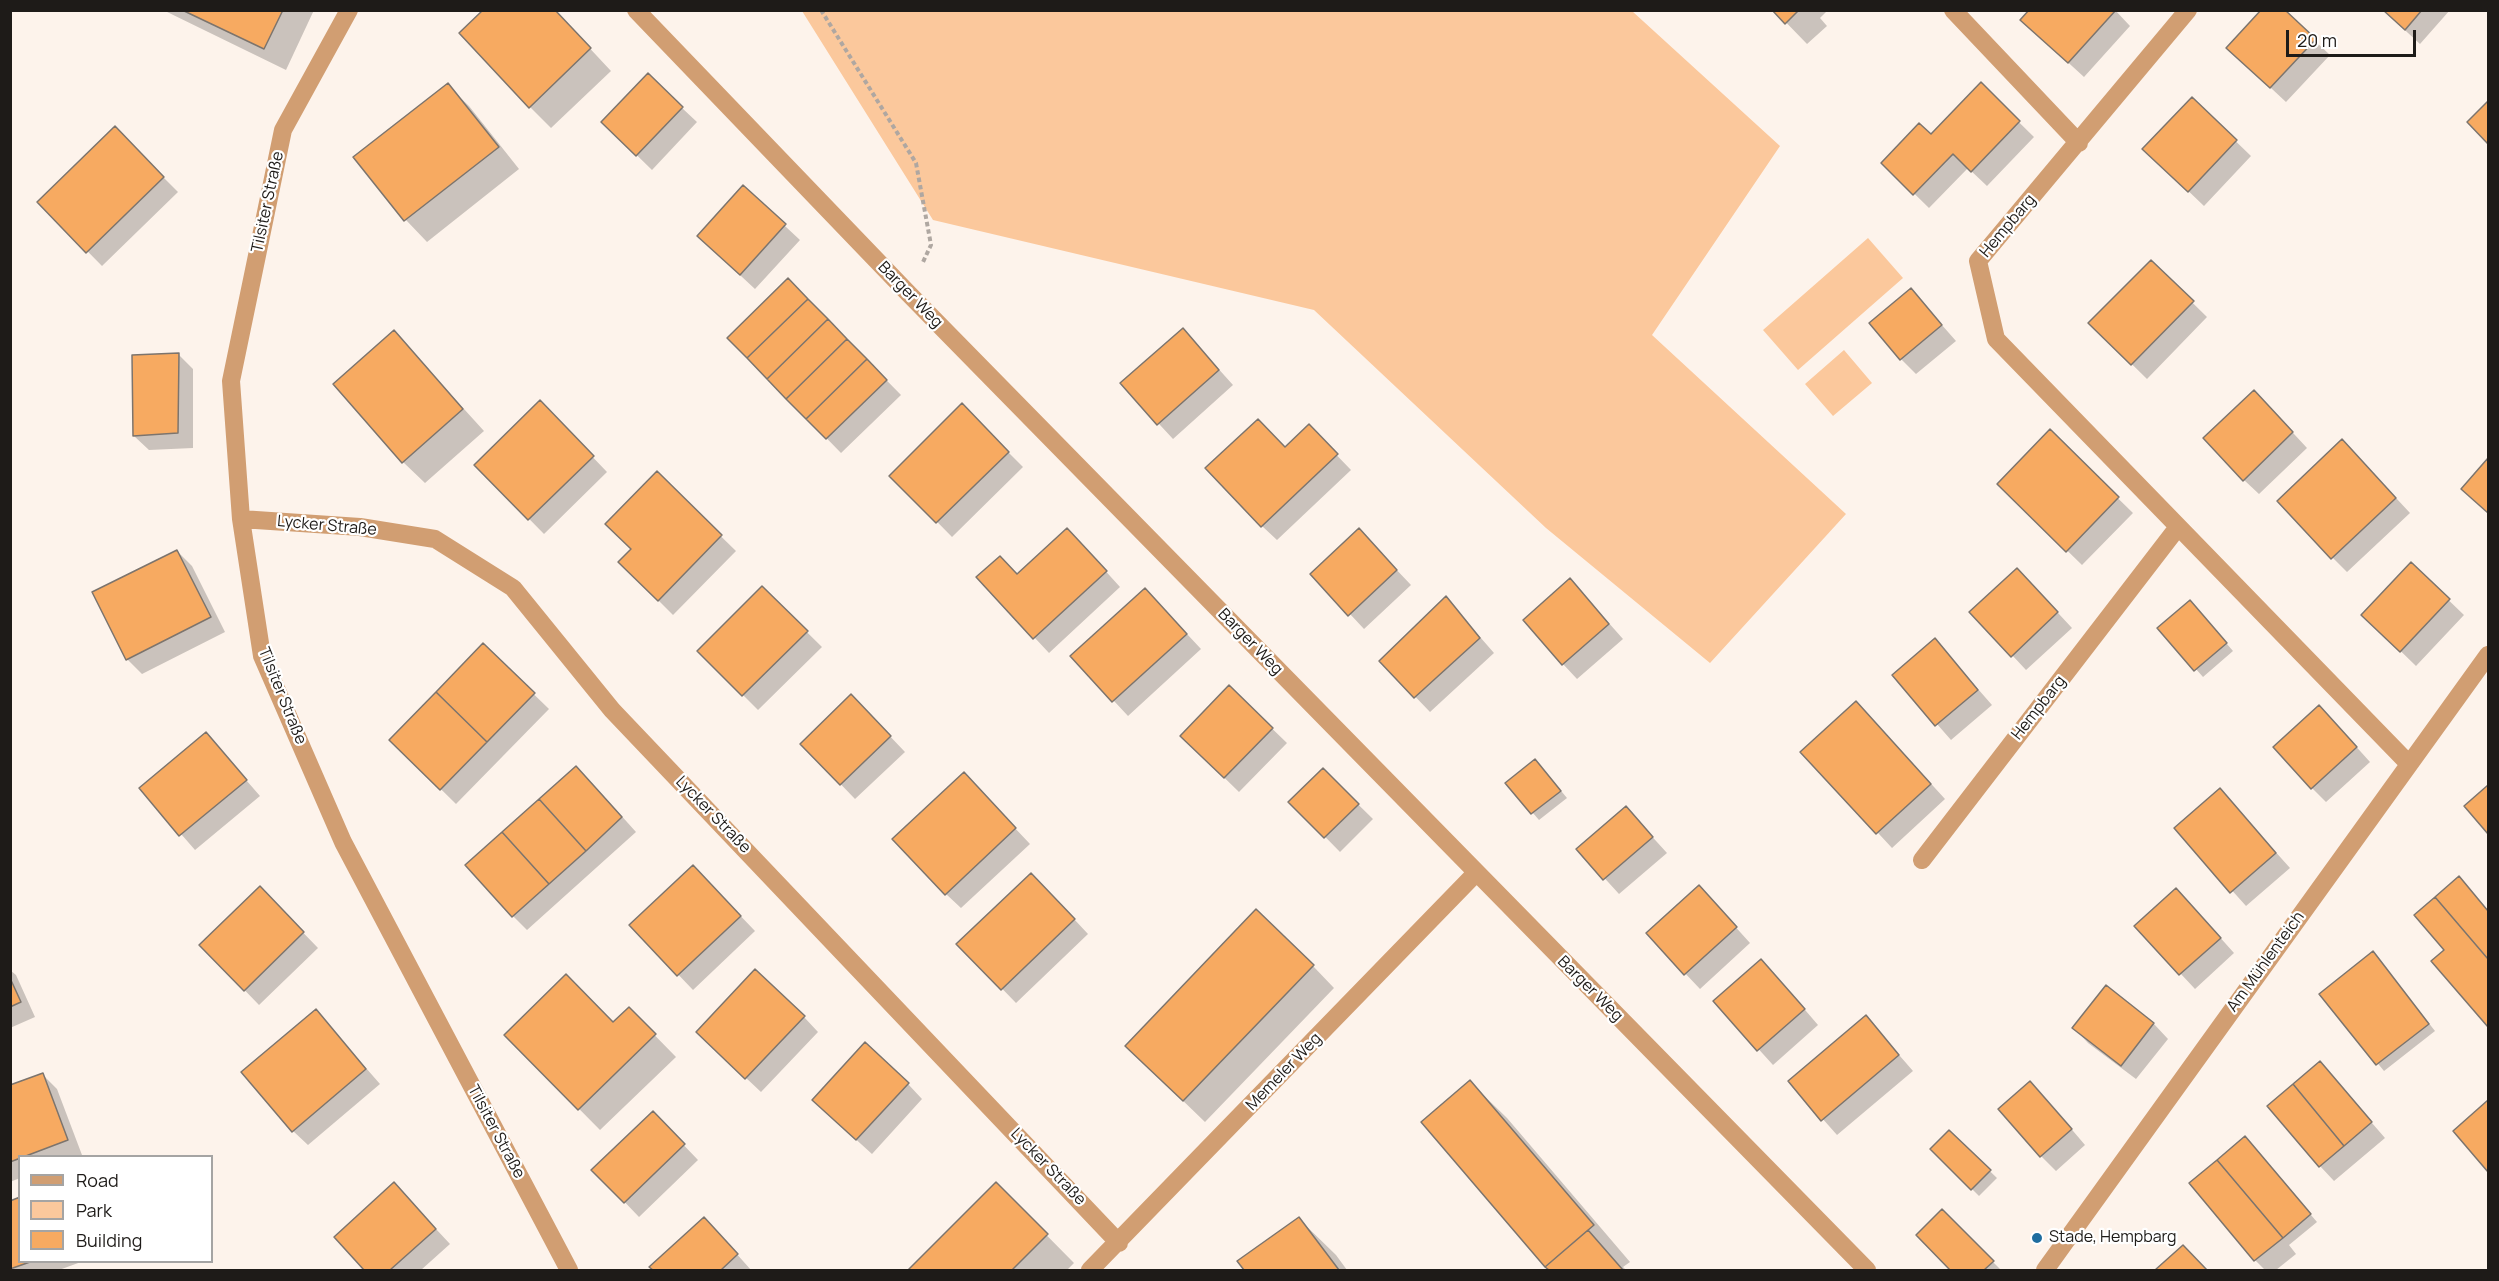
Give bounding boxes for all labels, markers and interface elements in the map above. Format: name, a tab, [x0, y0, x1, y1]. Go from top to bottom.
scale bar	[2289, 18, 2420, 56]
text: 20 m	[2297, 28, 2337, 52]
street label: Tilsiter Straße	[248, 150, 288, 254]
street label: Hempbarg	[1976, 191, 2040, 261]
street label: Barger Weg	[874, 258, 946, 332]
street label: Lycker Straße	[276, 512, 378, 540]
street label: Barger Weg	[1214, 605, 1286, 679]
street label: Tilsiter Straße	[254, 645, 310, 747]
street label: Hempbarg	[2008, 672, 2070, 744]
street label: Lycker Straße	[671, 772, 755, 858]
street label: Am Mühlenteich	[2223, 908, 2309, 1016]
street label: Barger Weg	[1553, 952, 1627, 1026]
street label: Memeler Weg	[1242, 1029, 1326, 1115]
street label: Tilsiter Straße	[463, 1082, 529, 1182]
street label: Lycker Straße	[1006, 1124, 1090, 1210]
legend	[18, 1155, 213, 1263]
text: Road	[76, 1168, 119, 1192]
text: Park	[76, 1198, 112, 1222]
text: Building	[76, 1228, 142, 1252]
place label: Stade, Hempbarg	[2049, 1228, 2177, 1248]
marker: Stade, Hempbarg	[2030, 1231, 2044, 1245]

